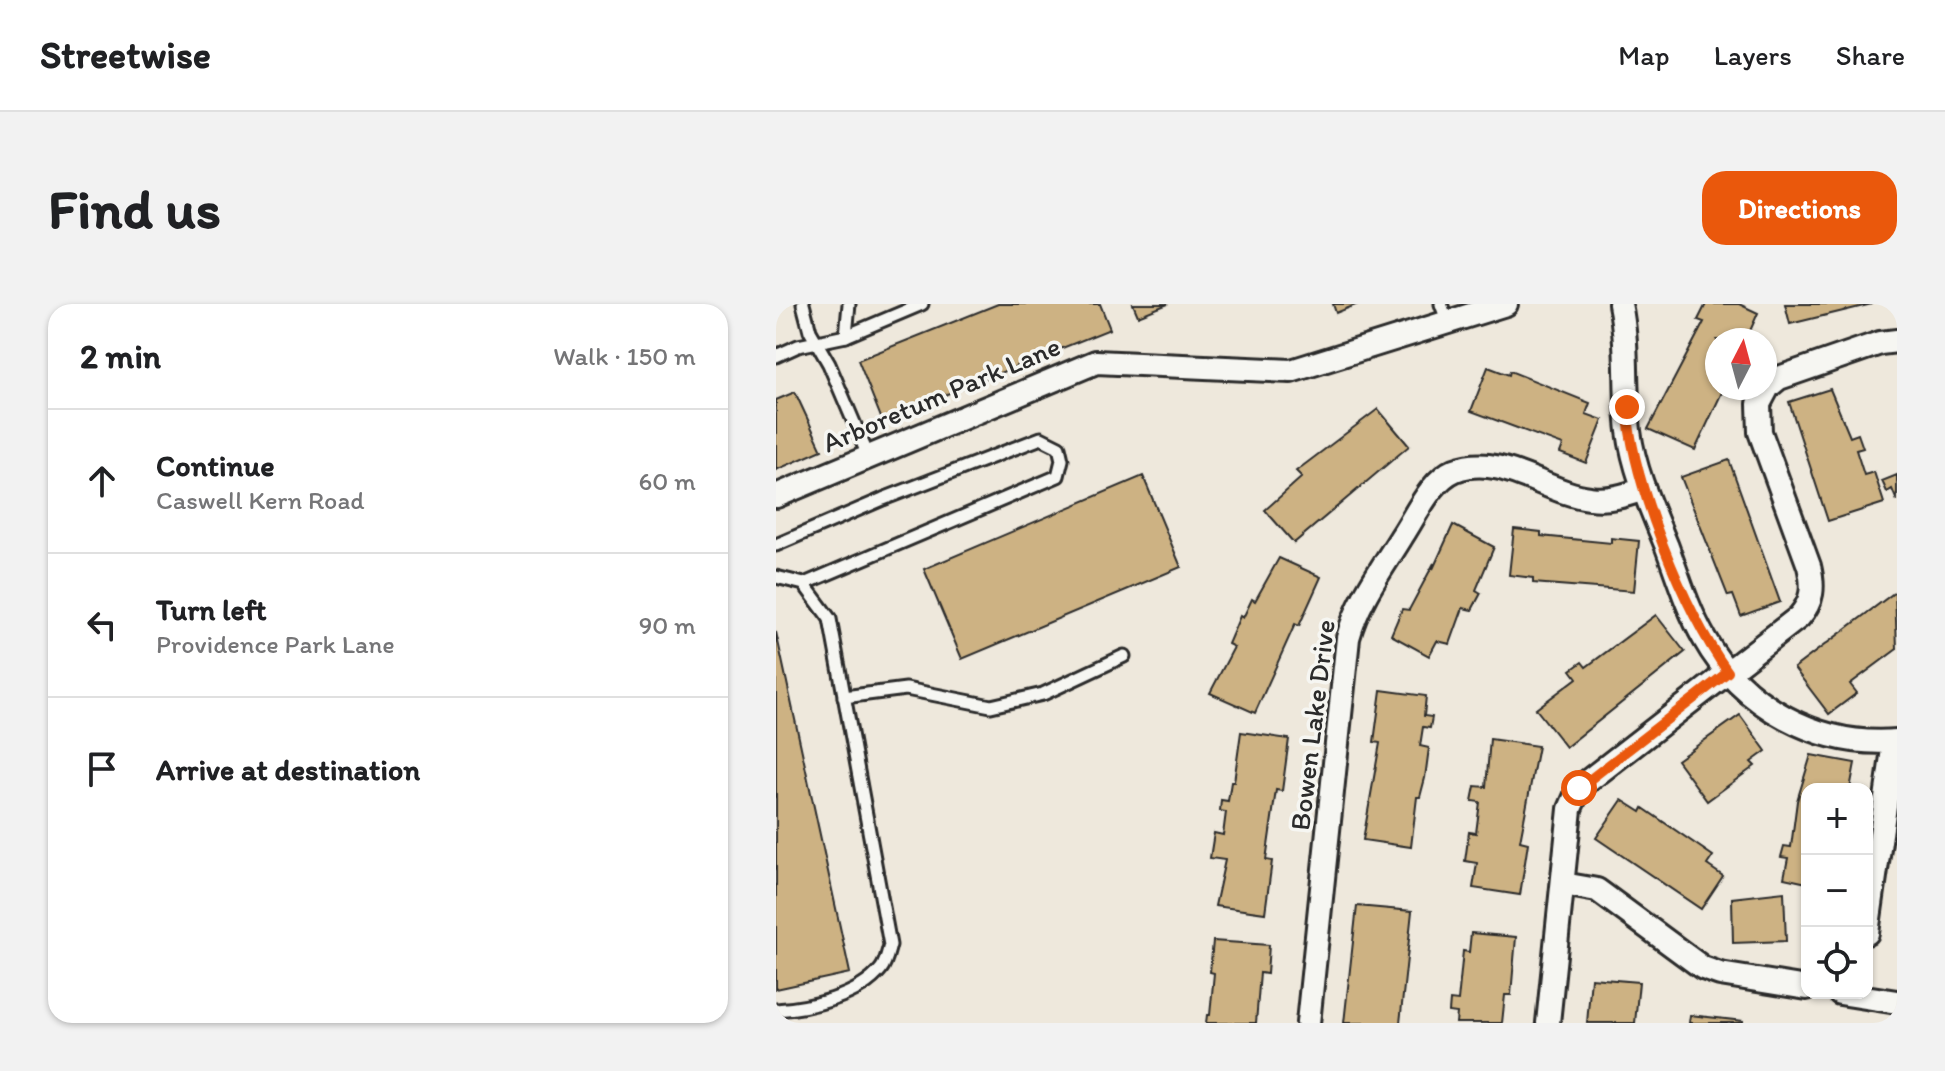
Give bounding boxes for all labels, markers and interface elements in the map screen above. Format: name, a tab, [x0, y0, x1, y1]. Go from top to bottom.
text: Streetwise	[40, 32, 211, 78]
text: Map	[1618, 38, 1670, 72]
text: Layers	[1714, 38, 1792, 72]
text: Share	[1836, 38, 1905, 72]
button: Directions	[1702, 171, 1897, 245]
text: Find us	[48, 175, 221, 242]
street label: Arboretum Park Lane	[817, 328, 1065, 460]
north arrow	[1705, 328, 1777, 400]
text: 2 min	[80, 336, 161, 377]
text: Walk · 150 m	[553, 340, 696, 372]
route end	[1609, 389, 1645, 425]
text: Continue	[156, 447, 275, 484]
icon: ahead	[80, 459, 124, 503]
text: 60 m	[639, 465, 696, 497]
text: Caswell Kern Road	[156, 484, 365, 516]
text: Turn left	[156, 591, 267, 628]
icon: left	[80, 603, 124, 647]
text: 90 m	[639, 609, 696, 641]
street label: Bowen Lake Drive	[1282, 618, 1342, 832]
text: Providence Park Lane	[156, 628, 395, 660]
icon: arrive	[80, 747, 124, 791]
text: Arrive at destination	[156, 751, 420, 788]
route start	[1561, 770, 1597, 806]
map controls	[1801, 783, 1873, 999]
button: +	[1801, 783, 1873, 855]
button: −	[1801, 855, 1873, 927]
button: locate	[1801, 927, 1873, 999]

